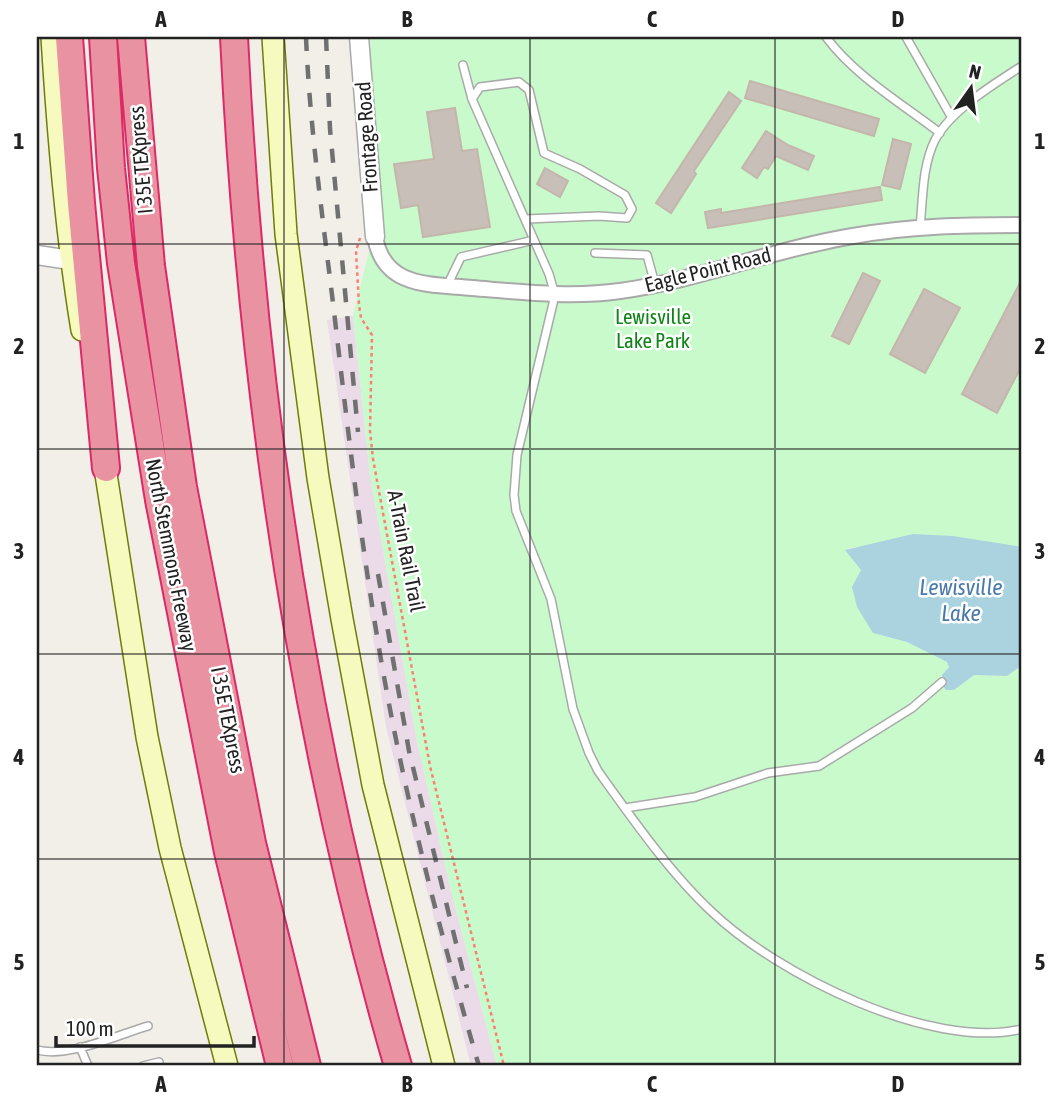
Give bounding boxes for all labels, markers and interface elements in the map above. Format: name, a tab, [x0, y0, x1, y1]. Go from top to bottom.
text: A	[154, 6, 167, 32]
text: B	[402, 6, 413, 32]
text: C	[647, 6, 658, 32]
text: D	[892, 6, 905, 32]
north arrow	[936, 52, 1006, 122]
text: N	[967, 59, 983, 84]
street label: Frontage Road	[350, 81, 382, 193]
street label: I 35E TEXpress	[123, 105, 157, 215]
text: 1	[14, 128, 25, 154]
text: 1	[1035, 128, 1046, 154]
street label: Eagle Point Road	[642, 242, 773, 296]
park label: Lewisville Lake Park	[615, 304, 691, 352]
text: 2	[14, 333, 24, 359]
text: 2	[1035, 333, 1045, 359]
street label: North Stemmons Freeway	[142, 456, 203, 654]
street label: A-Train Rail Trail	[383, 488, 431, 614]
text: 3	[14, 538, 24, 564]
text: 3	[1035, 538, 1045, 564]
water label: Lewisville Lake	[919, 574, 1003, 626]
street label: I 35E TEXpress	[207, 665, 251, 775]
text: 4	[13, 744, 25, 770]
text: 4	[1034, 744, 1046, 770]
text: 5	[14, 949, 25, 975]
text: 5	[1035, 949, 1046, 975]
scale bar	[56, 1005, 254, 1049]
text: 100 m	[66, 1016, 114, 1040]
text: A	[154, 1071, 167, 1097]
text: B	[402, 1071, 413, 1097]
text: C	[647, 1071, 658, 1097]
text: D	[892, 1071, 905, 1097]

